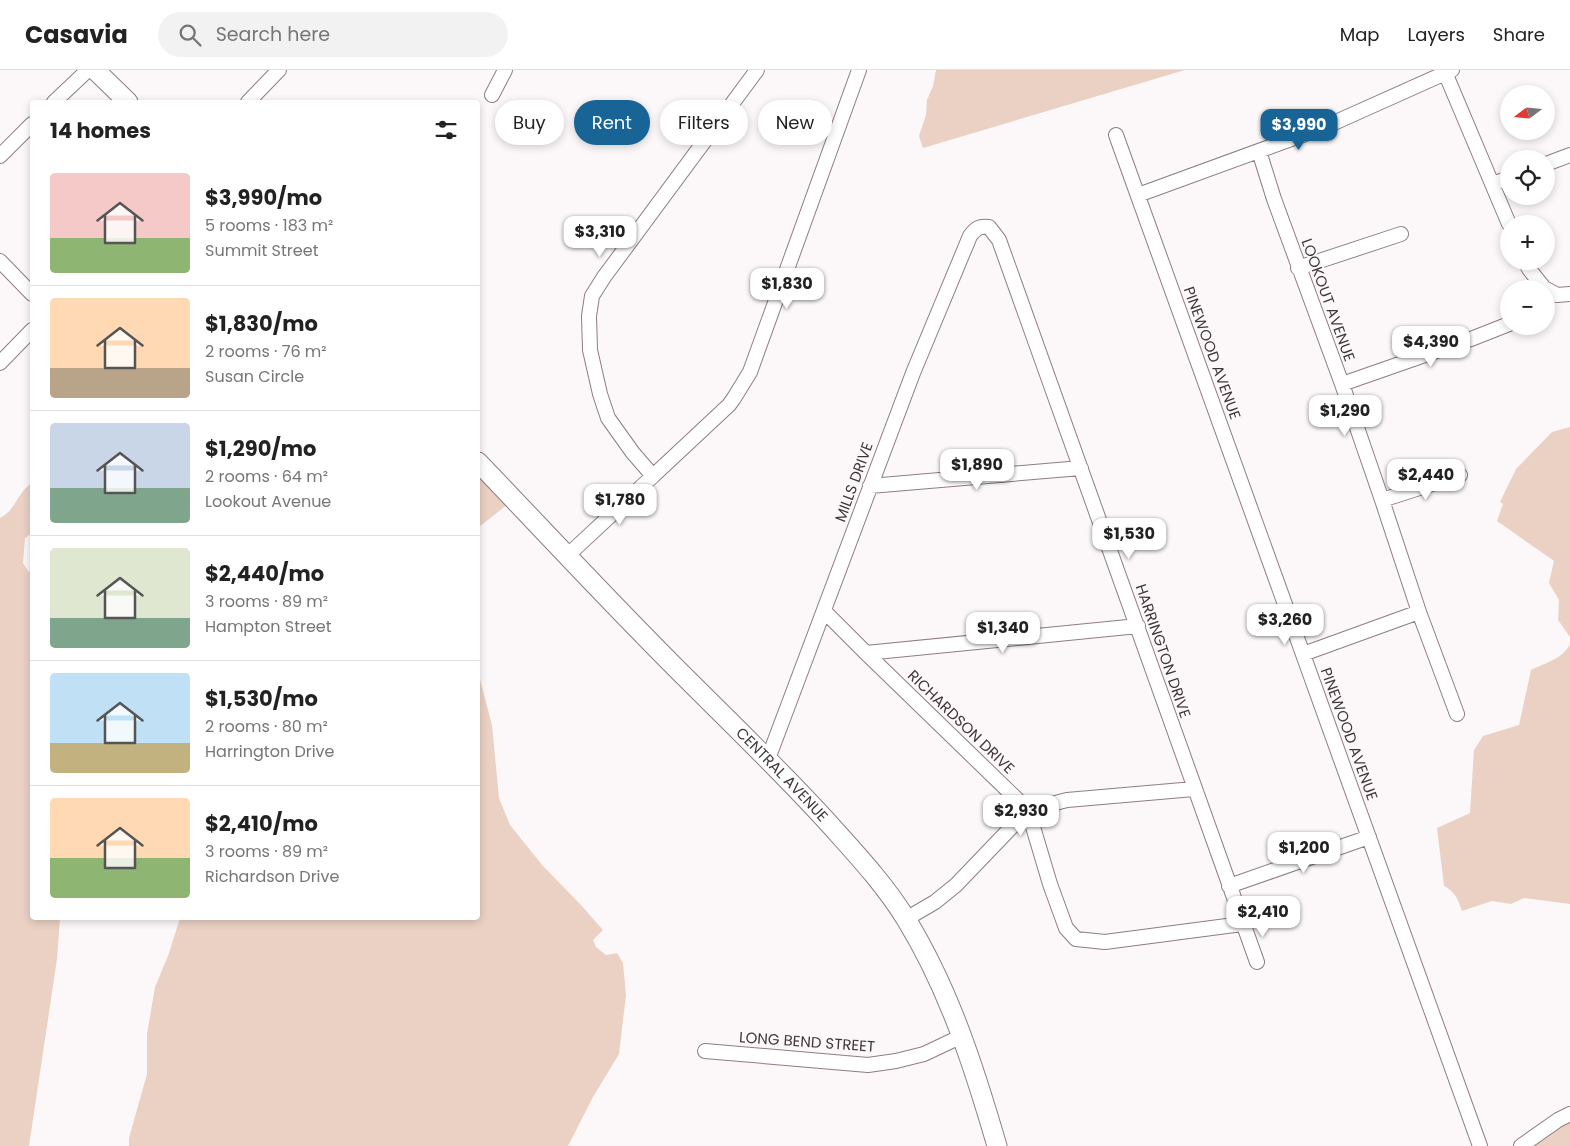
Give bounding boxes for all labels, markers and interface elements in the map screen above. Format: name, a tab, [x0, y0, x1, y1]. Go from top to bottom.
search box	[158, 12, 508, 57]
text: Casavia	[25, 18, 128, 51]
icon: search	[176, 21, 204, 49]
text: Search here	[216, 21, 330, 48]
text: Map	[1340, 22, 1380, 47]
text: Layers	[1408, 22, 1465, 47]
text: Share	[1493, 22, 1545, 47]
north arrow	[1500, 85, 1555, 140]
map controls	[1500, 85, 1555, 335]
chip: Buy	[495, 100, 564, 145]
chip: Rent	[574, 100, 650, 145]
chip: Filters	[660, 100, 748, 145]
chip: New	[758, 100, 832, 145]
pin: $3,990	[1258, 108, 1340, 151]
text: $3,990	[1272, 113, 1326, 136]
text: 14 homes	[50, 116, 151, 145]
icon: filters	[432, 116, 460, 144]
button: locate	[1500, 150, 1555, 205]
text: $3,990/mo	[205, 183, 322, 212]
icon: home	[90, 193, 150, 253]
text: 5 rooms · 183 m²	[205, 214, 333, 237]
button: +	[1500, 215, 1555, 270]
pin: $3,310	[559, 216, 641, 258]
text: $3,310	[575, 220, 625, 243]
street label: LOOKOUT AVENUE	[1296, 235, 1360, 364]
text: Summit Street	[205, 239, 318, 262]
pin: $1,830	[746, 268, 828, 310]
text: $1,830	[761, 272, 813, 295]
button: −	[1500, 280, 1555, 335]
street label: PINEWOOD AVENUE	[1179, 284, 1246, 422]
text: $1,830/mo	[205, 309, 318, 338]
icon: home	[90, 318, 150, 378]
pin: $4,390	[1390, 326, 1472, 368]
text: $4,390	[1403, 330, 1459, 353]
text: 2 rooms · 76 m²	[205, 340, 327, 363]
text: Susan Circle	[205, 365, 304, 388]
pin: $1,290	[1304, 394, 1386, 437]
text: $1,290	[1320, 399, 1370, 422]
text: $1,290/mo	[205, 434, 316, 463]
street label: MILLS DRIVE	[829, 439, 878, 525]
icon: home	[90, 443, 150, 503]
pin: $1,890	[936, 448, 1018, 491]
text: $1,890	[951, 453, 1003, 476]
pin: $2,440	[1385, 458, 1467, 501]
text: $2,440	[1398, 463, 1454, 486]
text: 2 rooms · 64 m²	[205, 465, 328, 488]
pin: $1,780	[579, 484, 661, 526]
text: $1,780	[595, 488, 645, 511]
text: Lookout Avenue	[205, 490, 331, 513]
pin: $1,530	[1088, 518, 1170, 560]
text: $1,530	[1103, 522, 1155, 545]
text: $2,440/mo	[205, 559, 324, 588]
icon: home	[90, 568, 150, 628]
street label: HARRINGTON DRIVE	[1131, 581, 1196, 721]
text: 3 rooms · 89 m²	[205, 590, 328, 613]
pin: $3,260	[1244, 604, 1326, 646]
text: $3,260	[1258, 608, 1312, 631]
pin: $1,340	[962, 612, 1044, 654]
text: Hampton Street	[205, 615, 332, 638]
text: $1,340	[977, 616, 1029, 639]
street label: RICHARDSON DRIVE	[903, 665, 1019, 778]
street label: PINEWOOD AVENUE	[1316, 665, 1383, 803]
text: $1,530/mo	[205, 684, 318, 713]
icon: home	[90, 693, 150, 753]
text: 2 rooms · 80 m²	[205, 715, 328, 738]
street label: CENTRAL AVENUE	[731, 722, 833, 826]
text: Harrington Drive	[205, 740, 335, 763]
pin: $2,930	[980, 794, 1062, 837]
text: $2,930	[994, 799, 1048, 822]
text: $2,410/mo	[205, 809, 318, 838]
icon: home	[90, 818, 150, 878]
pin: $1,200	[1263, 832, 1345, 874]
text: $1,200	[1278, 836, 1330, 859]
text: 3 rooms · 89 m²	[205, 840, 328, 863]
text: Richardson Drive	[205, 865, 339, 888]
pin: $2,410	[1222, 896, 1304, 938]
text: $2,410	[1237, 900, 1289, 923]
street label: LONG BEND STREET	[738, 1026, 876, 1057]

